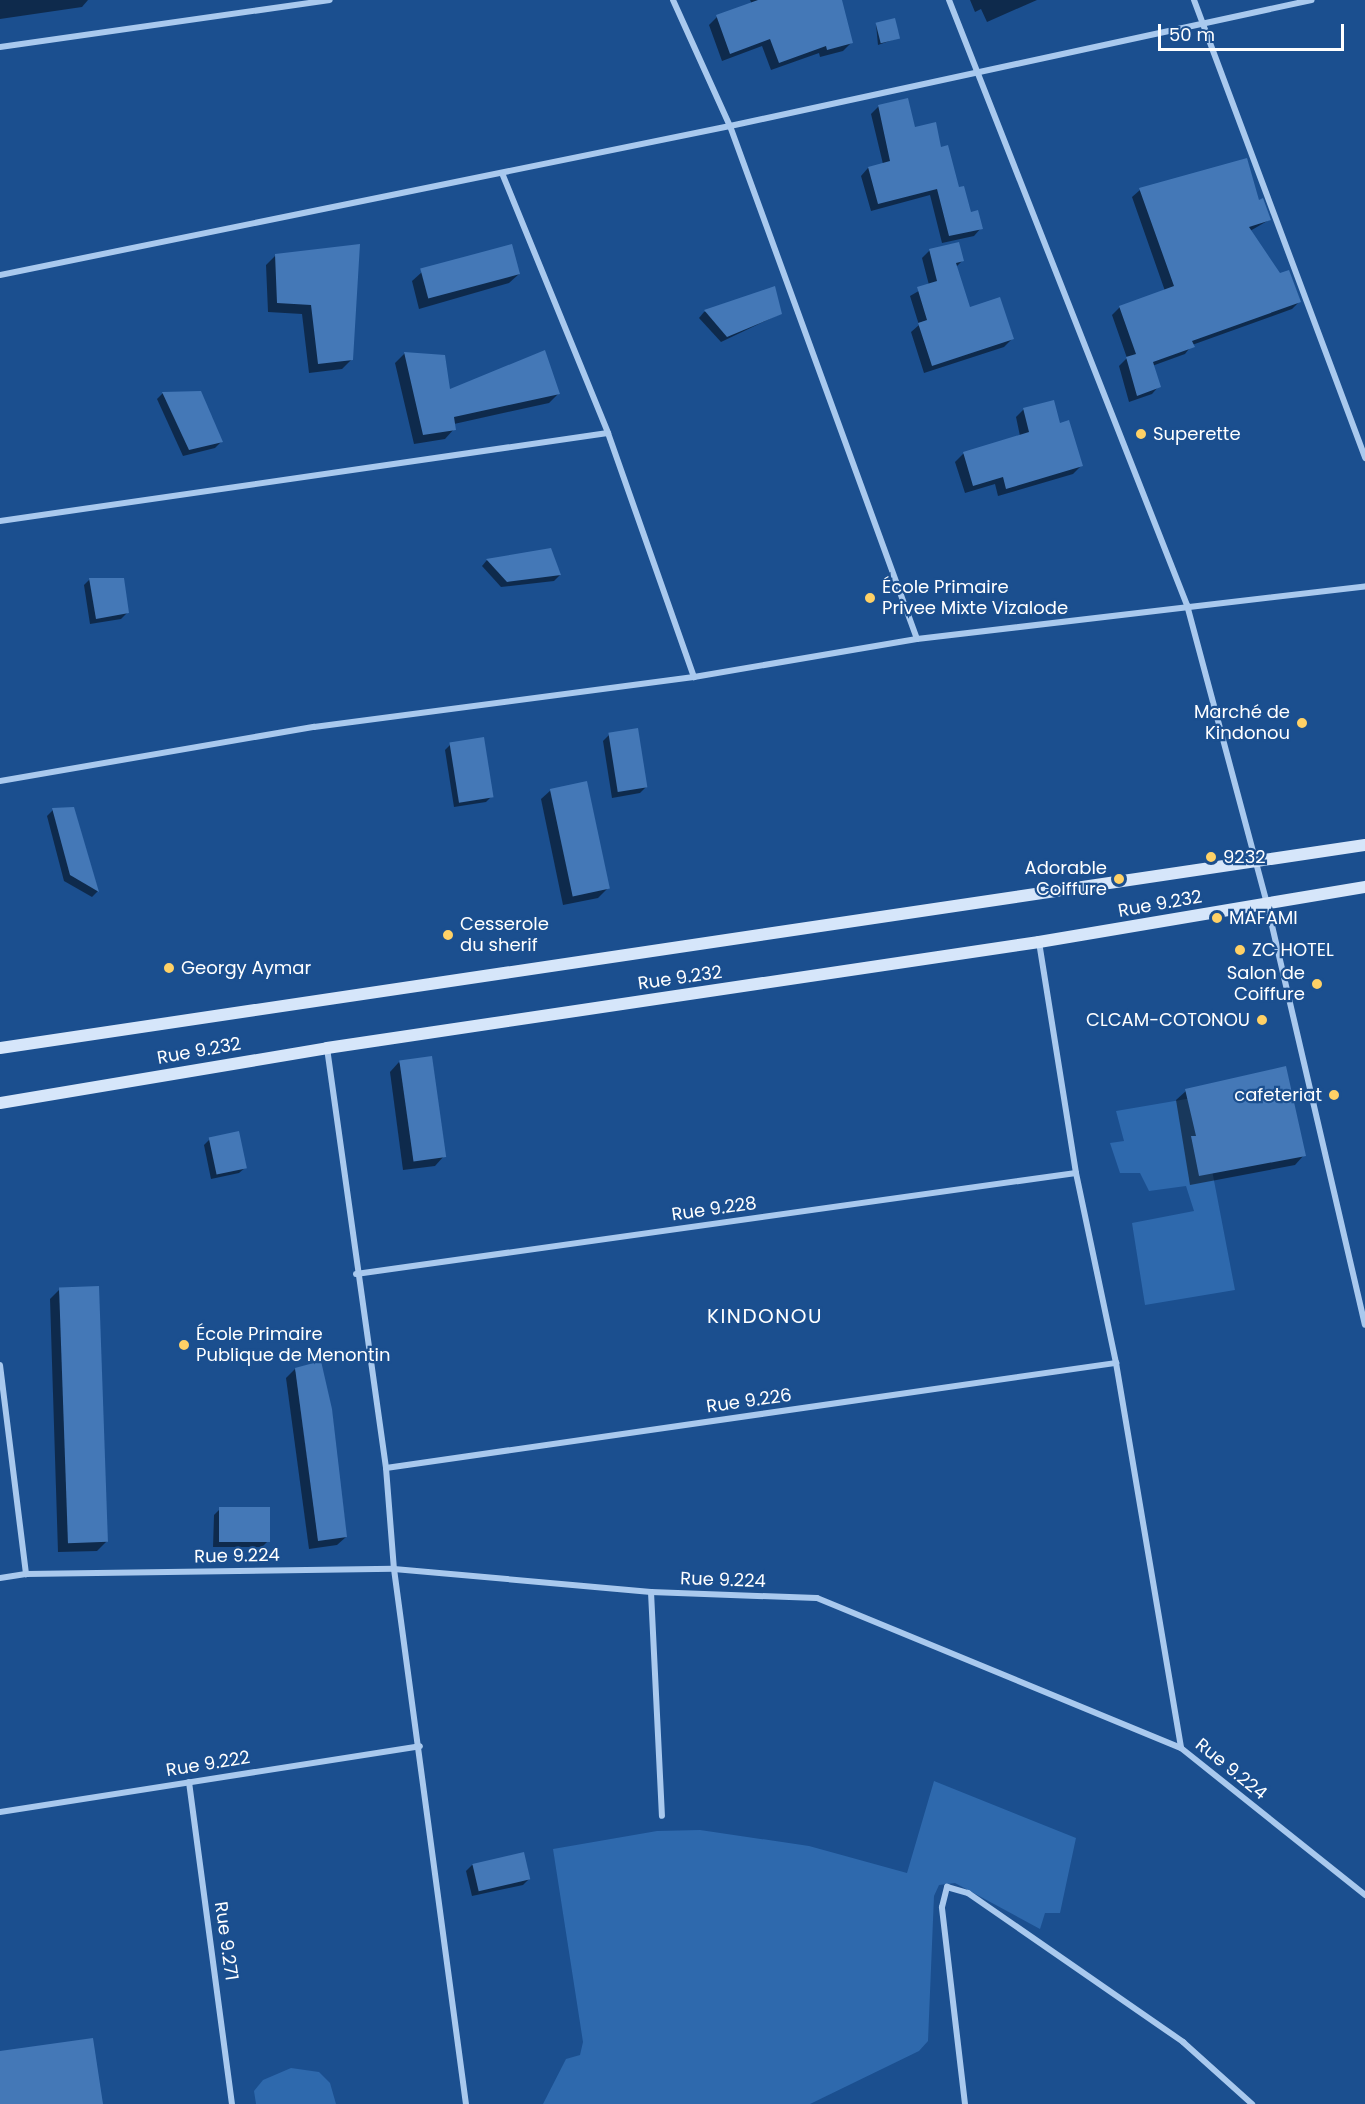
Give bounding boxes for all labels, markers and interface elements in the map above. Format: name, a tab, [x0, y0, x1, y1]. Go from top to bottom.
scale bar	[1161, 12, 1347, 50]
text: 50 m	[1169, 22, 1215, 47]
place label: Superette	[1153, 423, 1241, 445]
marker: Superette	[1134, 427, 1148, 441]
place label: École Primaire Privee Mixte Vizalode	[882, 577, 1068, 620]
marker: École Primaire Privee Mixte Vizalode	[863, 591, 877, 605]
place label: Marché de Kindonou	[1194, 702, 1290, 744]
marker: Marché de Kindonou	[1295, 716, 1309, 730]
place label: 9232	[1223, 846, 1266, 868]
marker: 9232	[1204, 850, 1218, 864]
place label: Adorable Coiffure	[1025, 858, 1107, 900]
marker: Adorable Coiffure	[1112, 872, 1126, 886]
street label: Rue 9.232	[1116, 886, 1204, 922]
place label: MAFAMI	[1229, 907, 1298, 929]
marker: MAFAMI	[1210, 911, 1224, 925]
place label: Cesserole du sherif	[460, 914, 549, 956]
marker: Cesserole du sherif	[441, 928, 455, 942]
place label: ZC HOTEL	[1252, 939, 1334, 961]
marker: ZC HOTEL	[1233, 943, 1247, 957]
place label: Georgy Aymar	[181, 957, 311, 979]
marker: Georgy Aymar	[162, 961, 176, 975]
street label: Rue 9.232	[636, 961, 724, 995]
place label: Salon de Coiffure	[1227, 963, 1305, 1006]
marker: Salon de Coiffure	[1310, 977, 1324, 991]
place label: CLCAM-COTONOU	[1086, 1009, 1250, 1031]
marker: CLCAM-COTONOU	[1255, 1013, 1269, 1027]
street label: Rue 9.232	[155, 1033, 243, 1069]
place label: cafeteriat	[1234, 1084, 1322, 1106]
marker: cafeteriat	[1327, 1088, 1341, 1102]
street label: Rue 9.228	[670, 1192, 758, 1226]
district label: KINDONOU	[707, 1304, 823, 1328]
place label: École Primaire Publique de Menontin	[196, 1324, 390, 1366]
marker: École Primaire Publique de Menontin	[177, 1338, 191, 1352]
street label: Rue 9.226	[705, 1384, 793, 1418]
street label: Rue 9.224	[194, 1544, 280, 1568]
street label: Rue 9.224	[680, 1568, 766, 1592]
street label: Rue 9.224	[1191, 1734, 1271, 1804]
street label: Rue 9.222	[165, 1747, 251, 1781]
street label: Rue 9.271	[210, 1900, 242, 1982]

